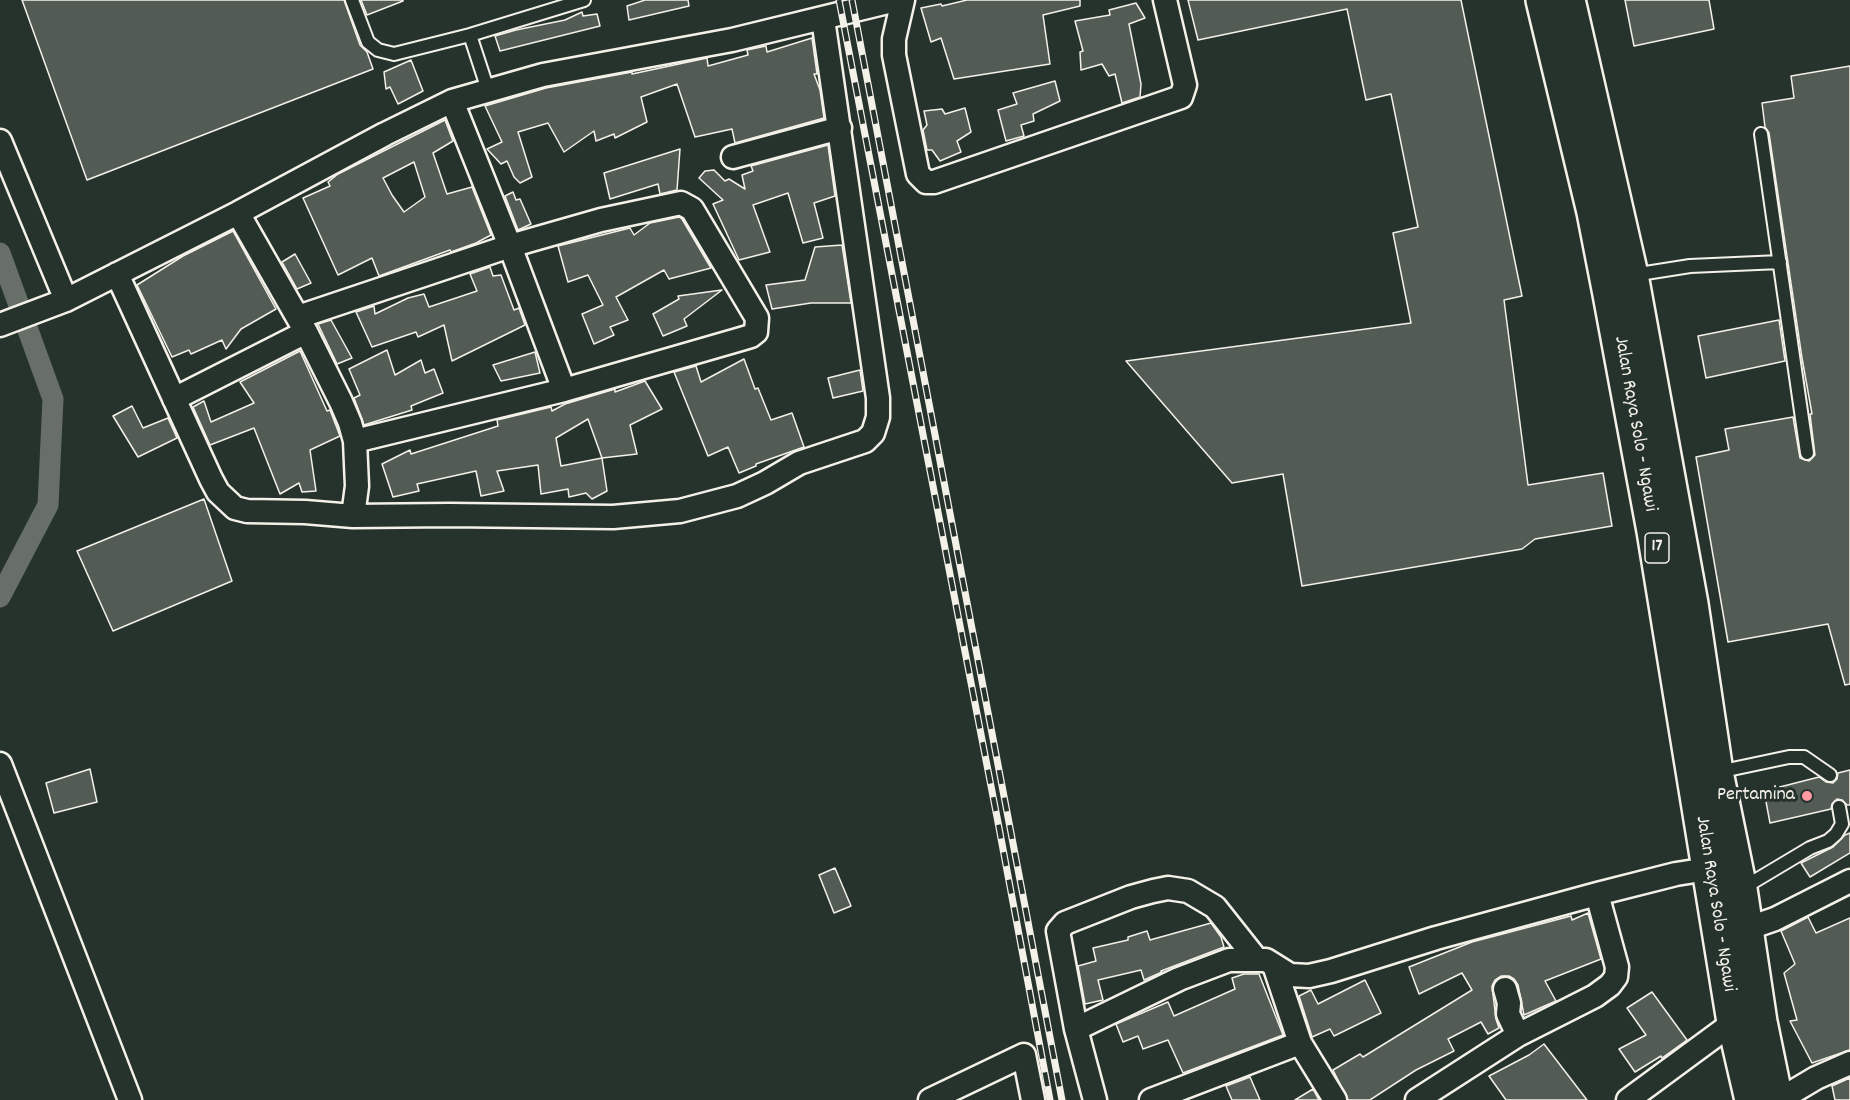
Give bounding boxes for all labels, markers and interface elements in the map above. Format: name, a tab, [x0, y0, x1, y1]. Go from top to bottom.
street label: Jalan Raya Solo - Ngawi	[1607, 334, 1661, 514]
road number: 17	[1645, 533, 1669, 563]
place label: Pertamina	[1717, 784, 1795, 808]
marker: Pertamina	[1800, 789, 1814, 803]
street label: Jalan Raya Solo - Ngawi	[1688, 814, 1740, 994]

